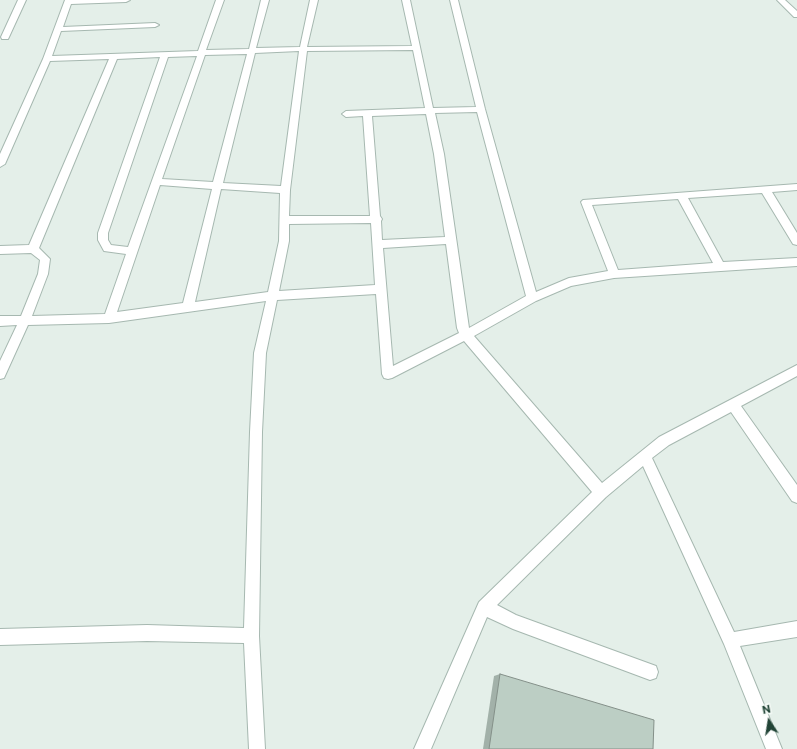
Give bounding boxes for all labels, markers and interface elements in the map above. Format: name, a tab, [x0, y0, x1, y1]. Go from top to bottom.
north arrow	[749, 701, 789, 741]
text: N	[761, 702, 772, 716]

